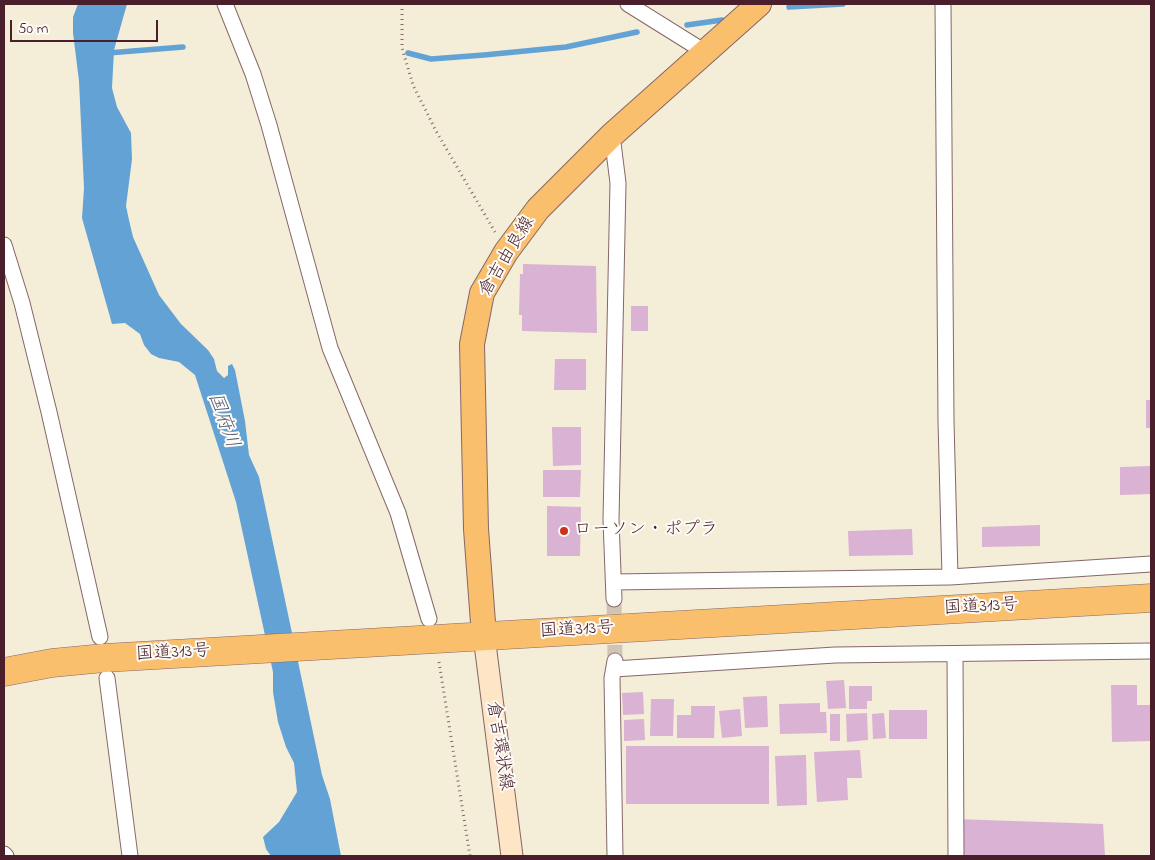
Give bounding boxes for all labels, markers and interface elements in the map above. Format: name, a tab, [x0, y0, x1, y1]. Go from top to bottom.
scale bar	[12, 10, 160, 42]
text: 50 m	[18, 18, 48, 40]
street label: 倉吉由良線	[476, 213, 540, 301]
water label: 国府川	[202, 390, 242, 452]
place label: ローソン・ポプラ	[574, 520, 718, 542]
marker: ローソン・ポプラ	[558, 525, 570, 537]
street label: 国道313号	[943, 595, 1019, 621]
street label: 国道313号	[539, 618, 615, 644]
street label: 国道313号	[135, 641, 211, 667]
street label: 倉吉環状線	[480, 700, 516, 792]

